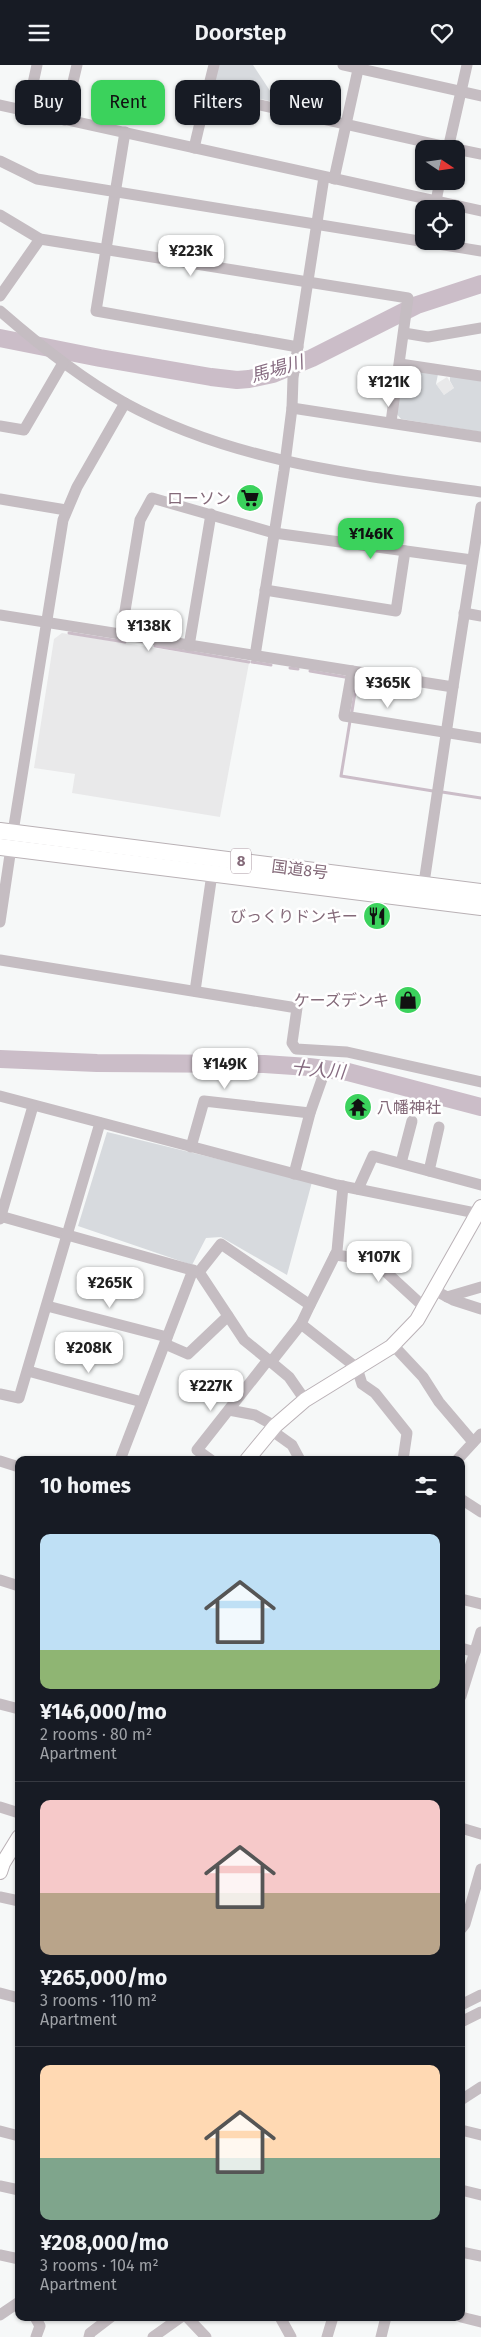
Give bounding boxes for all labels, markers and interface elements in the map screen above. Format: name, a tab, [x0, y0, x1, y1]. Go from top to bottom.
icon: menu	[25, 19, 53, 47]
text: Doorstep	[194, 19, 287, 46]
icon: heart	[428, 19, 456, 47]
chip: Buy	[15, 80, 81, 125]
chip: Rent	[91, 80, 165, 125]
chip: Filters	[175, 80, 260, 125]
chip: New	[270, 80, 341, 125]
north arrow	[415, 140, 465, 190]
map controls	[415, 140, 465, 250]
button: locate	[415, 200, 465, 250]
pin: ¥223K	[156, 235, 226, 277]
text: ¥223K	[169, 241, 213, 260]
water label: 馬場川	[248, 350, 308, 387]
pin: ¥121K	[354, 365, 424, 408]
text: ¥121K	[368, 372, 410, 391]
supermarket icon: ローソン	[235, 483, 265, 513]
place label: ローソン	[167, 489, 231, 508]
pin: ¥146K	[336, 517, 406, 560]
text: ¥146K	[349, 524, 393, 543]
pin: ¥138K	[114, 609, 184, 652]
text: ¥138K	[127, 616, 171, 635]
pin: ¥365K	[353, 667, 423, 709]
text: ¥365K	[366, 673, 410, 692]
road number: 8	[231, 849, 251, 873]
street label: 国道8号	[271, 857, 329, 882]
restaurant icon: びっくりドンキー	[362, 901, 392, 931]
place label: びっくりドンキー	[230, 907, 358, 926]
shop icon: ケーズデンキ	[393, 985, 423, 1015]
place label: ケーズデンキ	[294, 991, 389, 1010]
pin: ¥149K	[190, 1047, 260, 1090]
text: ¥149K	[203, 1054, 247, 1073]
water label: 十人川	[290, 1057, 348, 1083]
temple icon: 八幡神社	[343, 1092, 373, 1122]
place label: 八幡神社	[377, 1098, 441, 1117]
pin: ¥107K	[344, 1241, 414, 1283]
text: ¥107K	[358, 1247, 400, 1266]
pin: ¥265K	[75, 1267, 145, 1309]
text: ¥265K	[88, 1273, 132, 1292]
pin: ¥208K	[54, 1331, 124, 1374]
text: ¥208K	[66, 1338, 112, 1357]
pin: ¥227K	[176, 1369, 246, 1412]
text: ¥227K	[190, 1376, 232, 1395]
icon: filters	[412, 1472, 440, 1500]
text: 10 homes	[40, 1473, 131, 1499]
icon: home	[195, 1567, 285, 1657]
text: ¥146,000/mo	[40, 1699, 167, 1725]
text: 2 rooms · 80 m²	[40, 1725, 152, 1744]
text: Apartment	[40, 1744, 117, 1763]
icon: home	[195, 1832, 285, 1922]
text: ¥265,000/mo	[40, 1965, 167, 1991]
text: 3 rooms · 110 m²	[40, 1991, 157, 2010]
text: Apartment	[40, 2010, 117, 2029]
icon: home	[195, 2097, 285, 2187]
text: ¥208,000/mo	[40, 2230, 169, 2256]
text: 3 rooms · 104 m²	[40, 2256, 159, 2275]
text: Apartment	[40, 2275, 117, 2294]

